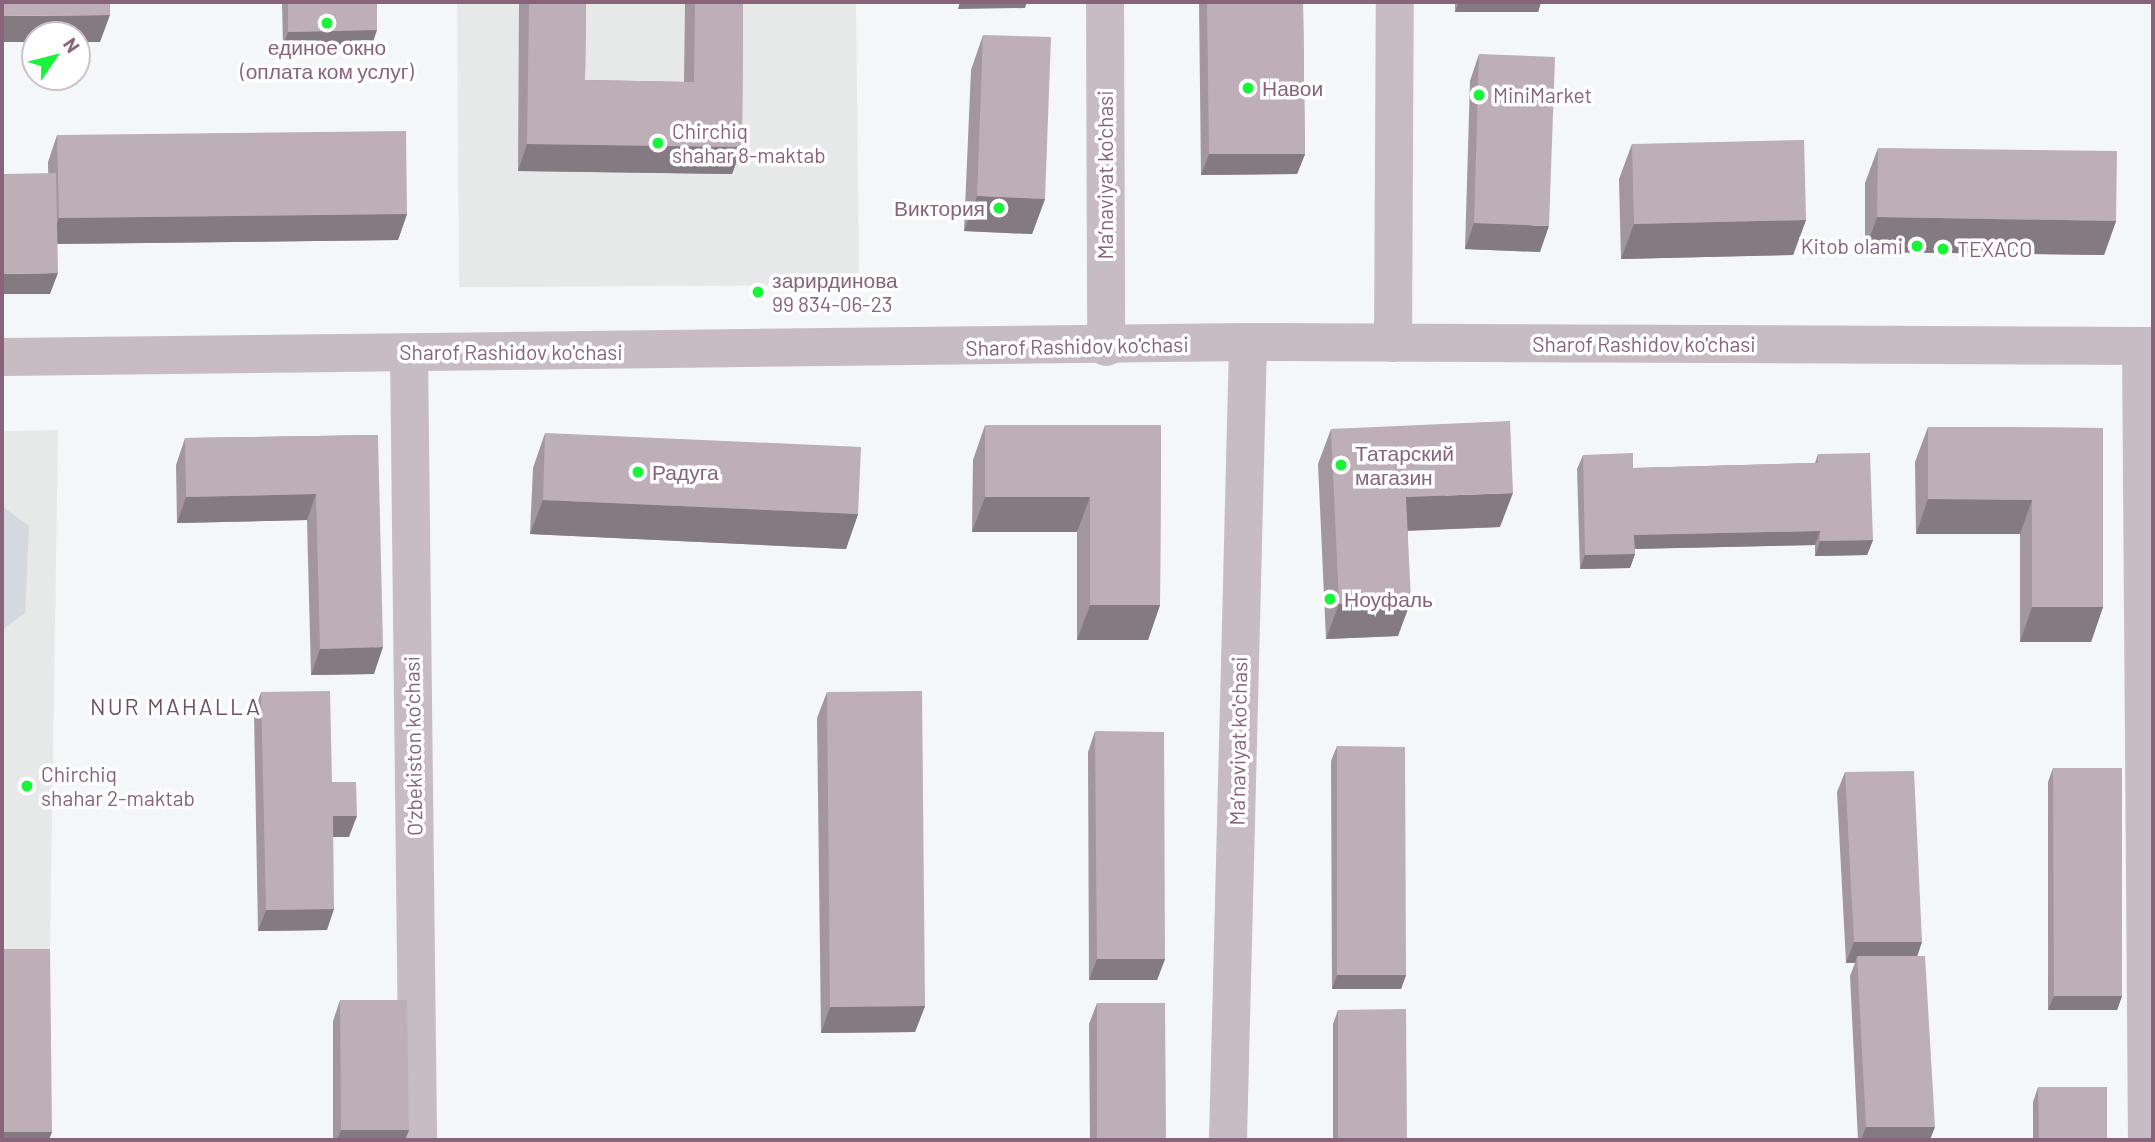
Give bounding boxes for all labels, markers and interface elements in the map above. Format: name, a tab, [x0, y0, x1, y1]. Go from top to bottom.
marker: единое окно (оплата ком услуг)	[319, 15, 335, 31]
north arrow	[21, 21, 91, 91]
text: N	[59, 33, 85, 57]
place label: единое окно (оплата ком услуг)	[240, 34, 414, 84]
place label: Навои	[1262, 75, 1323, 101]
marker: Навои	[1240, 80, 1256, 96]
place label: MiniMarket	[1493, 82, 1592, 108]
marker: MiniMarket	[1471, 87, 1487, 103]
street label: Ma’naviyat ko'chasi	[1092, 90, 1118, 260]
place label: Chirchiq shahar 8-maktab	[672, 118, 826, 168]
marker: Chirchiq shahar 8-maktab	[650, 135, 666, 151]
place label: Виктория	[894, 195, 985, 221]
marker: Виктория	[991, 200, 1007, 216]
place label: Kitob olami	[1801, 233, 1903, 259]
place label: TEXACO	[1957, 236, 2032, 262]
marker: Kitob olami	[1909, 238, 1925, 254]
marker: TEXACO	[1935, 241, 1951, 257]
place label: зарирдинова 99 834-06-23	[772, 267, 898, 317]
marker: зарирдинова 99 834-06-23	[750, 284, 766, 300]
street label: Sharof Rashidov ko'chasi	[965, 331, 1189, 361]
street label: Sharof Rashidov ko'chasi	[1532, 331, 1756, 357]
street label: Sharof Rashidov ko'chasi	[399, 339, 623, 365]
place label: Татарский магазин	[1355, 440, 1454, 490]
marker: Татарский магазин	[1333, 457, 1349, 473]
place label: Радуга	[652, 459, 719, 485]
marker: Радуга	[630, 464, 646, 480]
place label: Ноуфаль	[1344, 586, 1433, 612]
marker: Ноуфаль	[1322, 591, 1338, 607]
street label: O‘zbekiston ko‘chasi	[399, 656, 427, 836]
street label: Ma’naviyat ko'chasi	[1224, 656, 1252, 826]
district label: NUR MAHALLA	[91, 692, 261, 720]
place label: Chirchiq shahar 2-maktab	[41, 761, 195, 811]
marker: Chirchiq shahar 2-maktab	[19, 778, 35, 794]

